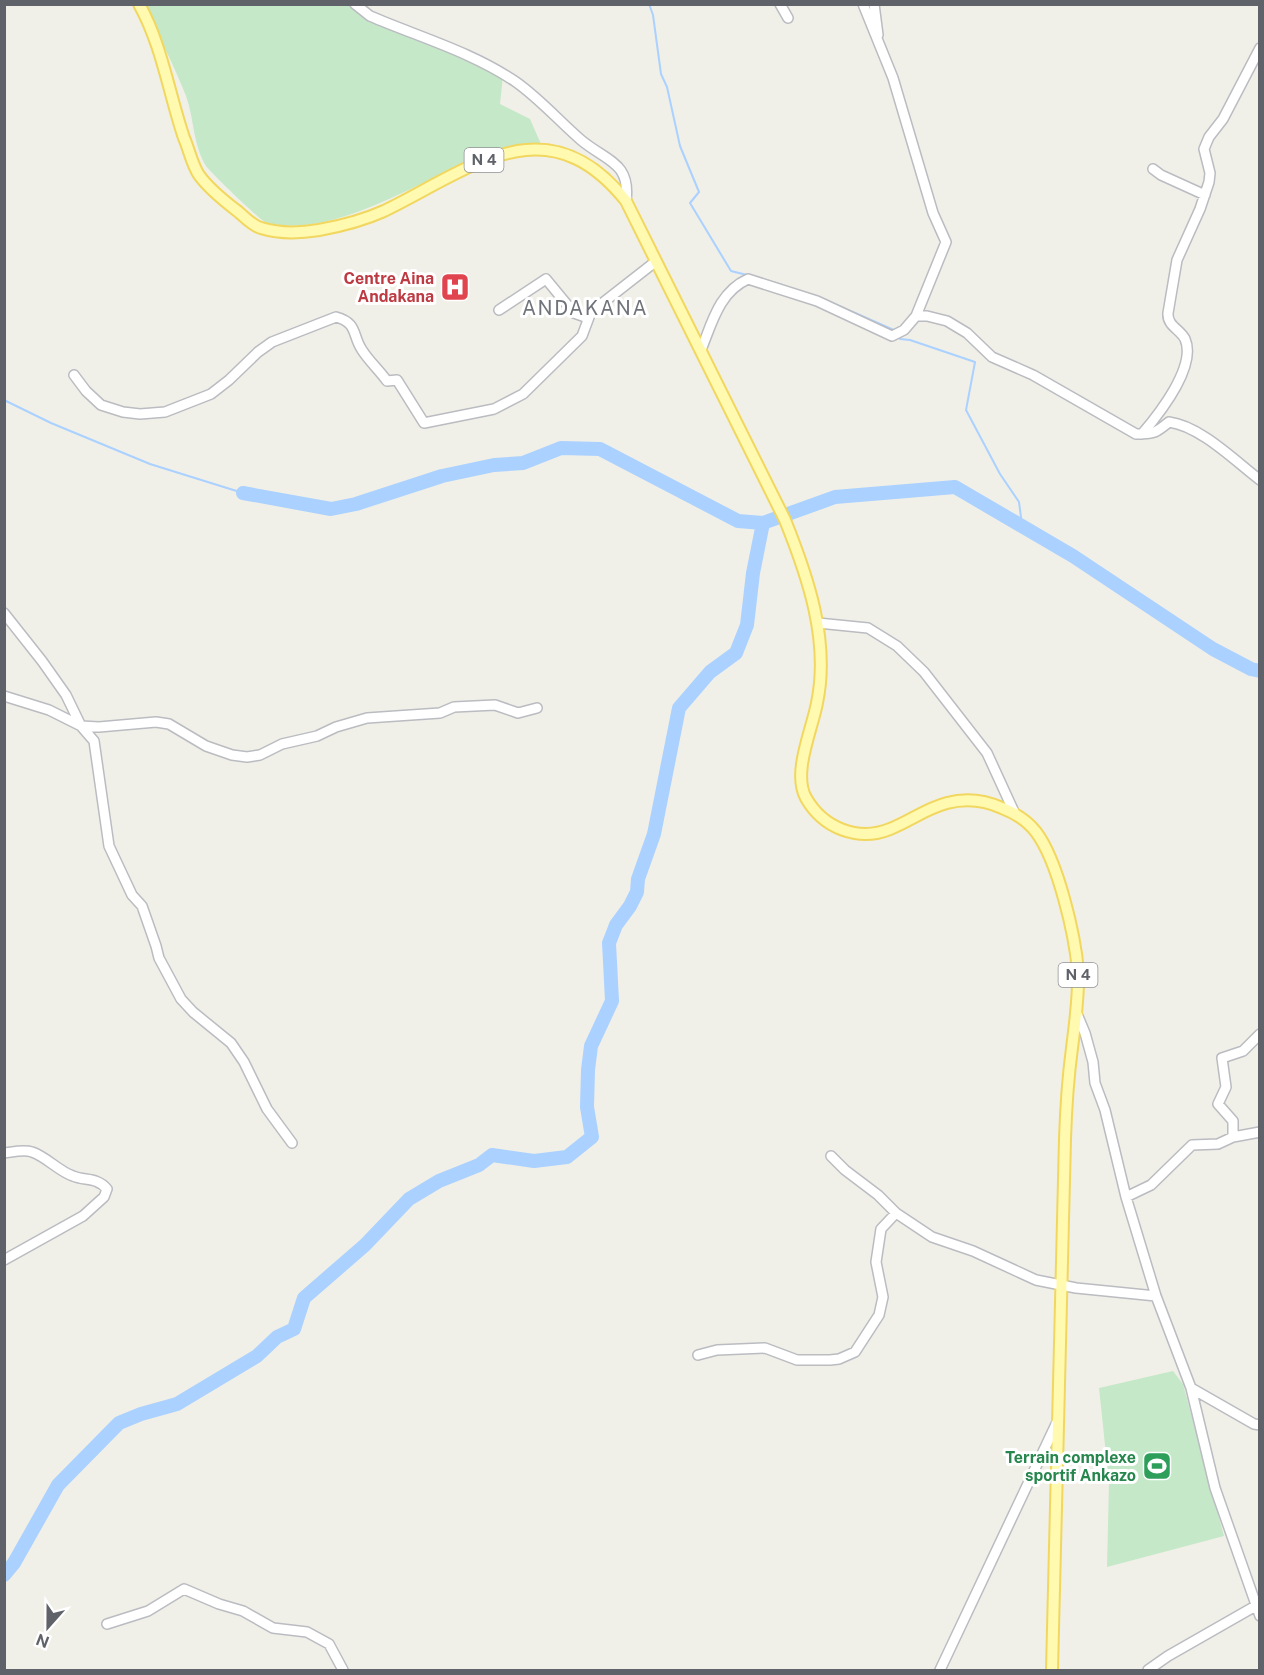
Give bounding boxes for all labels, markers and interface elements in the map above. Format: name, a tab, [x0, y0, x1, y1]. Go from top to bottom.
road number: N 4	[464, 148, 504, 172]
place label: Centre Aina Andakana	[344, 269, 434, 306]
hospital icon: Centre Aina Andakana	[439, 271, 471, 303]
district label: ANDAKANA	[522, 296, 648, 320]
road number: N 4	[1058, 963, 1098, 987]
place label: Terrain complexe sportif Ankazo	[1005, 1448, 1136, 1485]
sports icon: Terrain complexe sportif Ankazo	[1141, 1450, 1173, 1482]
north arrow	[18, 1597, 78, 1657]
text: N	[34, 1629, 52, 1652]

